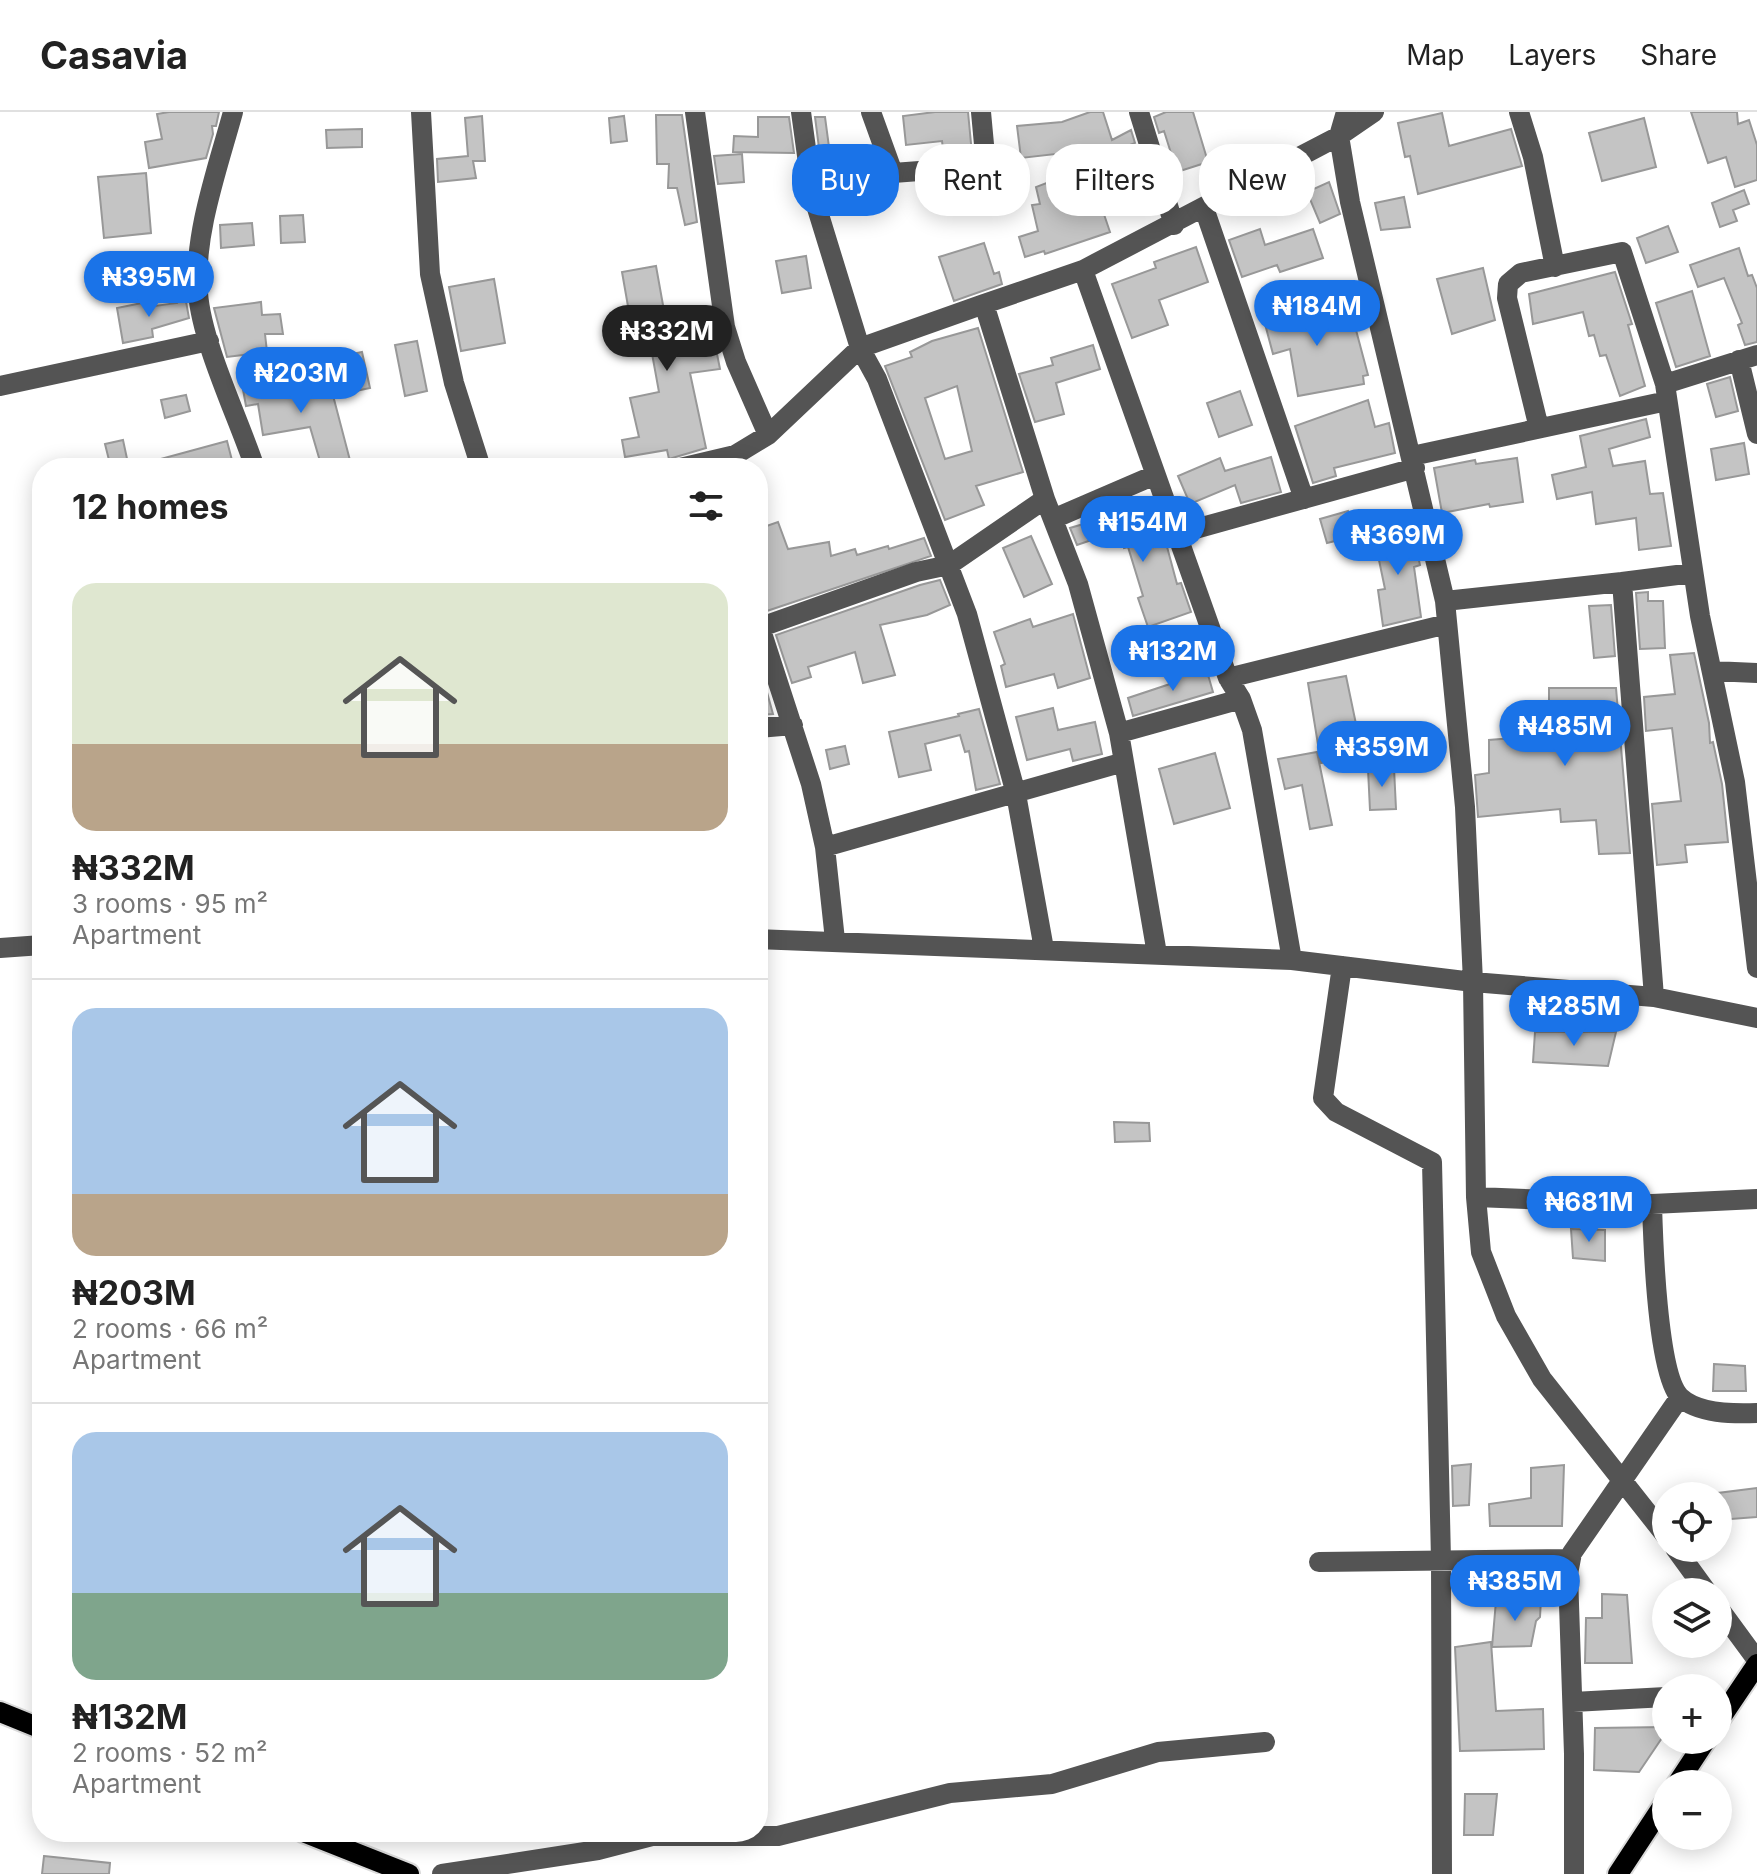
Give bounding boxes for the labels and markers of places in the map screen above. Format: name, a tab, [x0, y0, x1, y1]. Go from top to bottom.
pin: ₦395M	[93, 251, 205, 319]
pin: ₦184M	[1261, 280, 1373, 348]
pin: ₦332M	[611, 305, 723, 373]
pin: ₦203M	[245, 347, 357, 415]
pin: ₦154M	[1087, 496, 1199, 564]
pin: ₦369M	[1342, 509, 1454, 577]
pin: ₦132M	[1117, 625, 1229, 693]
pin: ₦485M	[1509, 700, 1621, 768]
pin: ₦359M	[1326, 721, 1438, 789]
pin: ₦285M	[1518, 980, 1630, 1048]
pin: ₦681M	[1533, 1176, 1645, 1244]
pin: ₦385M	[1459, 1555, 1571, 1623]

